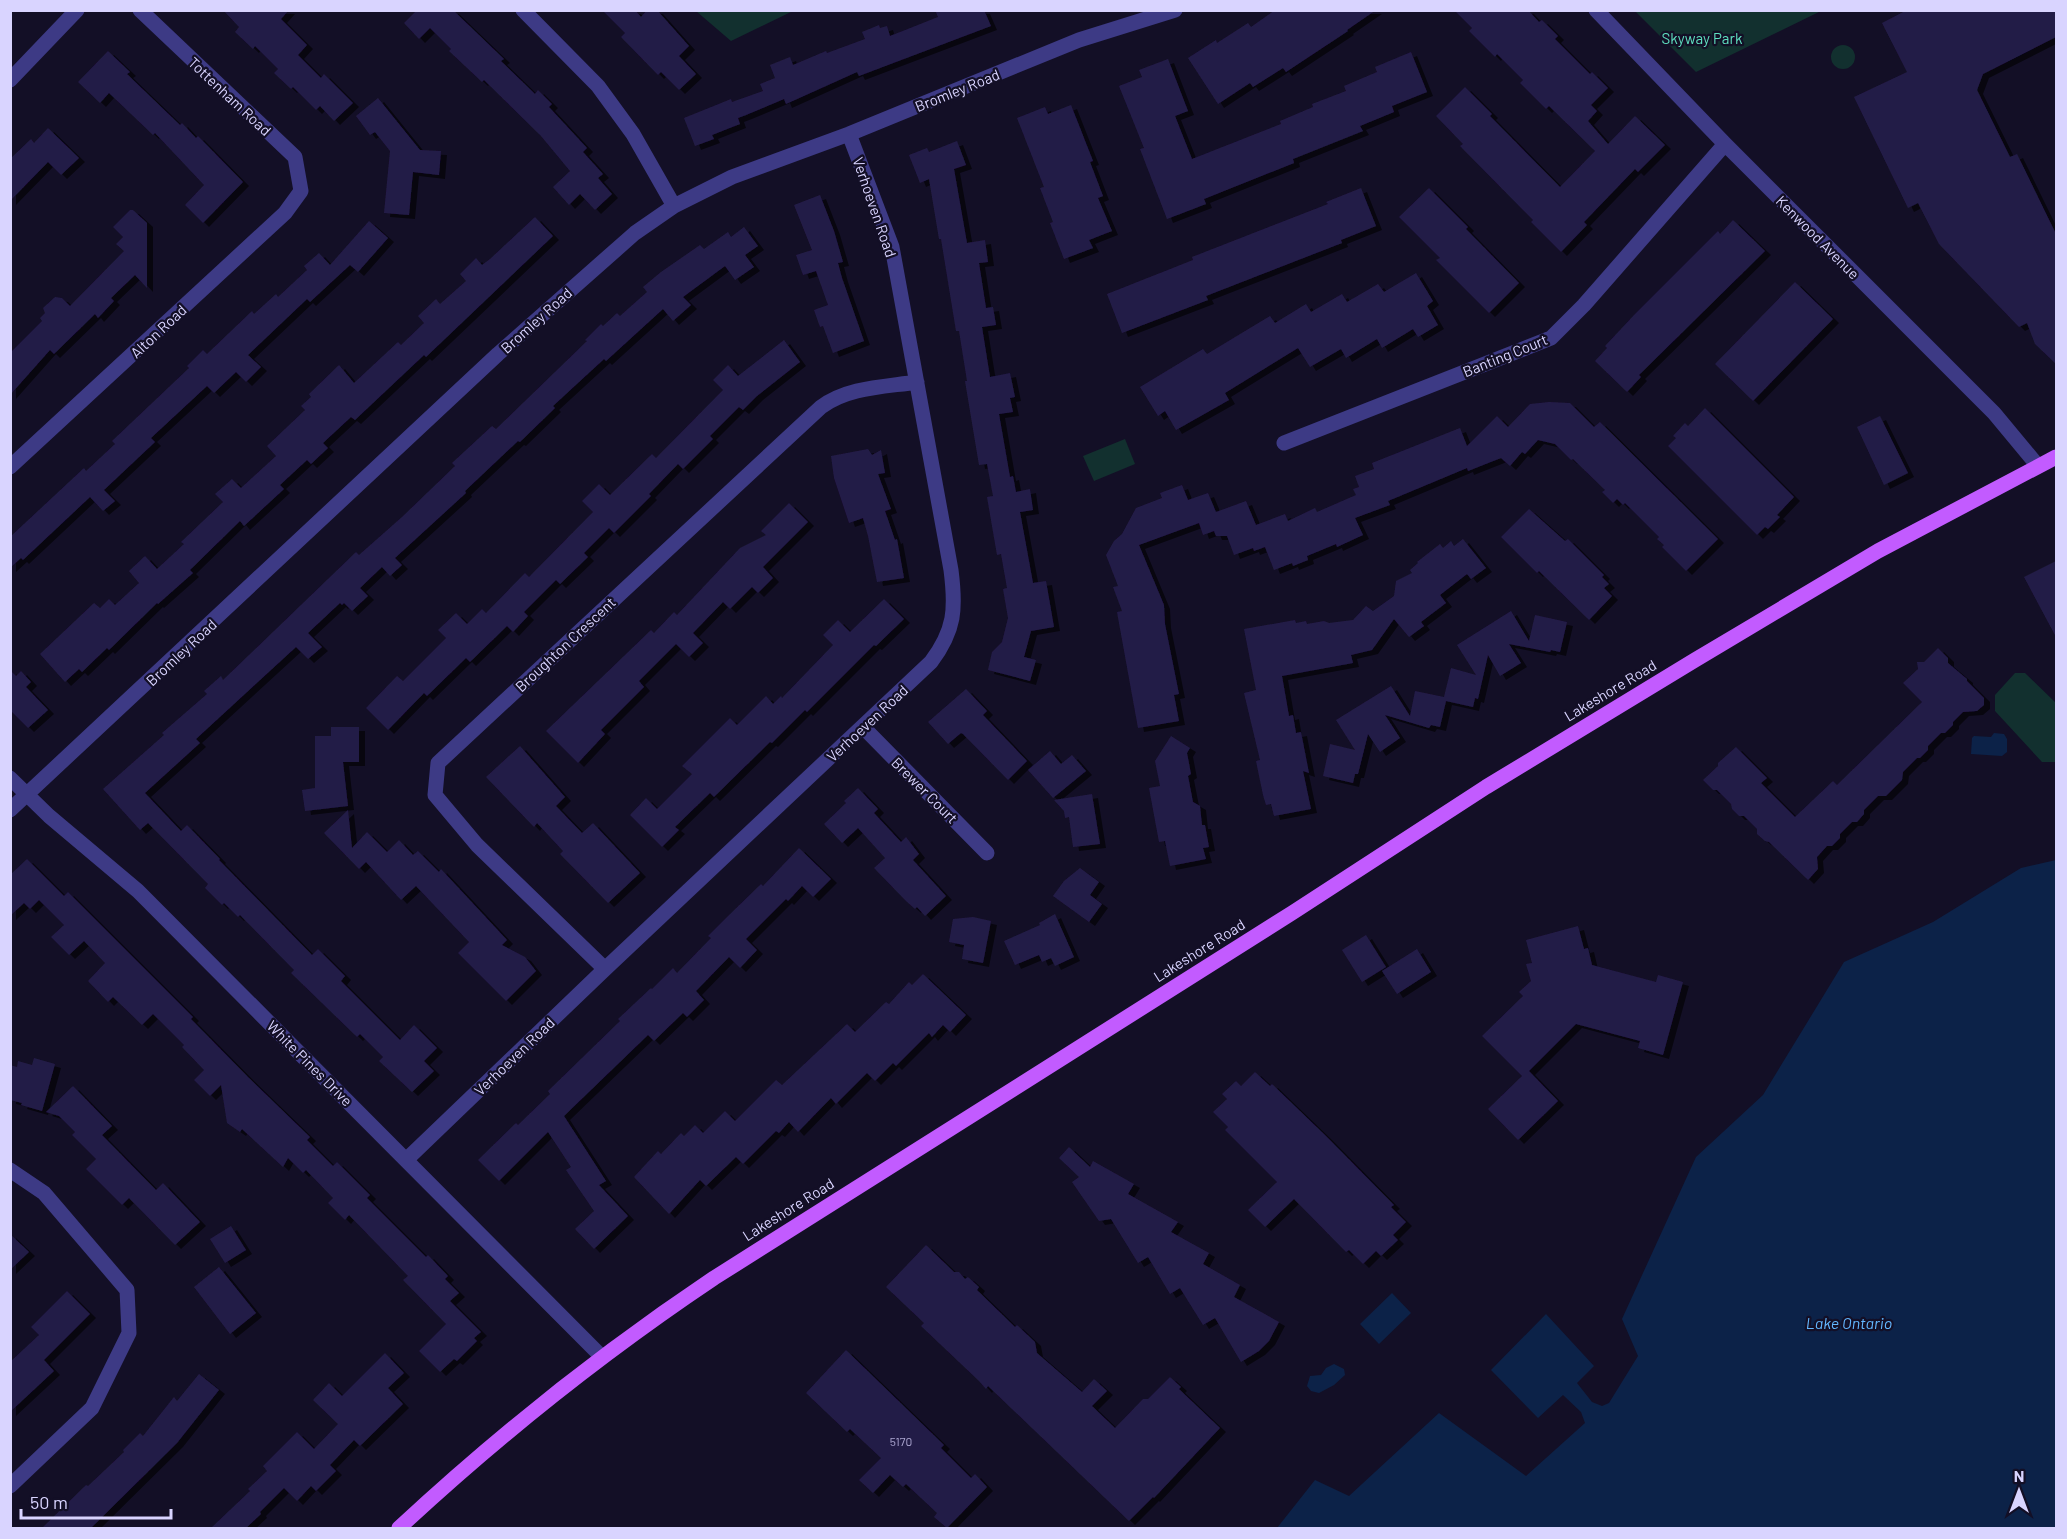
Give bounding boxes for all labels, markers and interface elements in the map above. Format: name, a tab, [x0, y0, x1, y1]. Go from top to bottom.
park label: Skyway Park	[1662, 29, 1743, 47]
street label: Tottenham Road	[185, 53, 275, 139]
street label: Bromley Road	[912, 65, 1002, 115]
street label: Verhoeven Road	[849, 155, 901, 259]
street label: Kenwood Avenue	[1773, 192, 1863, 282]
street label: Bromley Road	[497, 283, 575, 357]
street label: Alton Road	[126, 300, 190, 362]
street label: Banting Court	[1460, 330, 1550, 380]
street label: Broughton Crescent	[511, 593, 619, 695]
street label: Bromley Road	[142, 615, 220, 689]
street label: Lakeshore Road	[1561, 655, 1659, 725]
street label: Verhoeven Road	[823, 681, 911, 765]
street label: Brewer Court	[888, 753, 962, 827]
street label: Lakeshore Road	[1150, 915, 1248, 985]
street label: Verhoeven Road	[470, 1013, 558, 1099]
street label: White Pines Drive	[264, 1017, 356, 1109]
street label: Lakeshore Road	[739, 1174, 837, 1244]
water label: Lake Ontario	[1806, 1313, 1892, 1332]
house number: 5170	[890, 1434, 912, 1448]
north arrow	[1989, 1461, 2049, 1521]
text: N	[2014, 1466, 2024, 1485]
scale bar	[21, 1482, 171, 1520]
text: 50 m	[30, 1491, 68, 1513]

